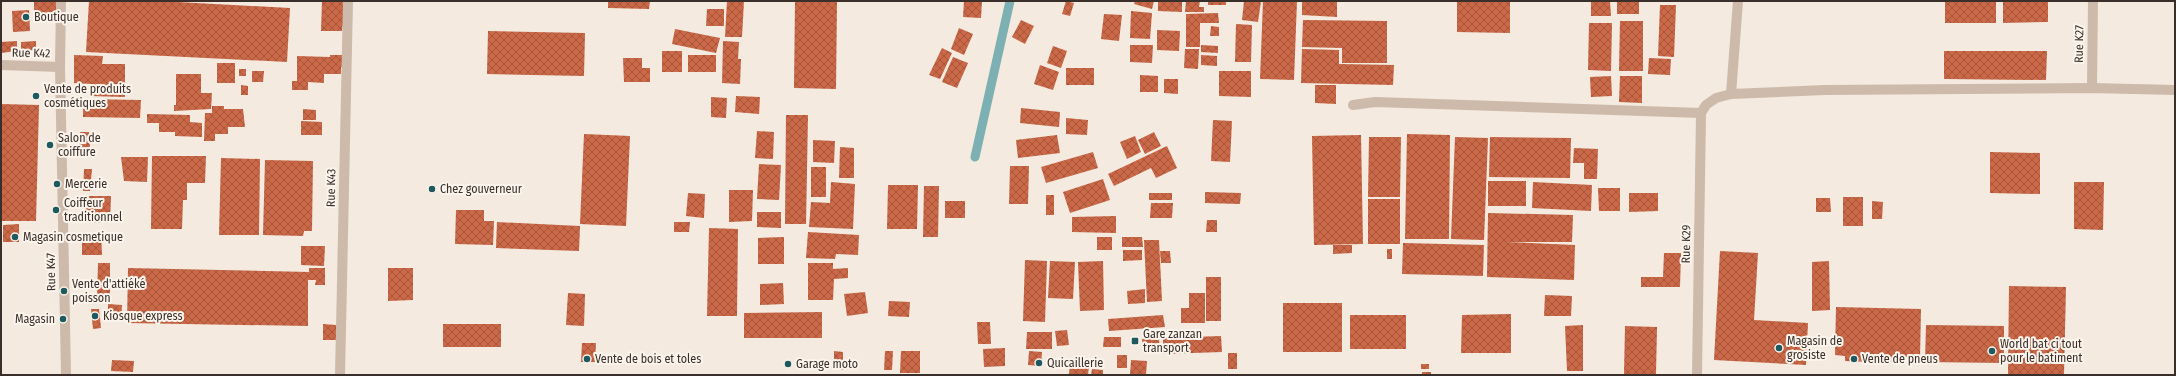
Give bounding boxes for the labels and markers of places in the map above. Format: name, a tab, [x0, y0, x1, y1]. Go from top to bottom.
place label: Boutique	[34, 10, 79, 24]
marker: Boutique	[21, 12, 31, 22]
place label: Vente de produits cosmétiques	[44, 82, 131, 110]
marker: Vente de produits cosmétiques	[31, 91, 41, 101]
place label: Salon de coiffure	[58, 131, 101, 159]
marker: Salon de coiffure	[45, 140, 55, 150]
place label: Mercerie	[65, 177, 107, 191]
marker: Mercerie	[52, 179, 62, 189]
place label: Chez gouverneur	[440, 182, 523, 196]
marker: Chez gouverneur	[427, 184, 437, 194]
place label: Coiffeur traditionnel	[64, 196, 122, 224]
marker: Coiffeur traditionnel	[51, 205, 61, 215]
place label: Magasin cosmetique	[23, 230, 123, 244]
marker: Magasin cosmetique	[10, 232, 20, 242]
place label: Vente d'attiéké poisson	[72, 277, 145, 305]
marker: Vente d'attiéké poisson	[59, 286, 69, 296]
place label: Kiosque express	[103, 309, 183, 323]
marker: Kiosque express	[90, 311, 100, 321]
place label: Magasin	[15, 312, 55, 326]
marker: Magasin	[58, 314, 68, 324]
place label: Gare zanzan transport	[1143, 327, 1202, 355]
place label: Magasin de grosiste	[1787, 334, 1842, 362]
marker: Gare zanzan transport	[1130, 336, 1140, 346]
place label: World bat ci tout pour le batiment	[2000, 337, 2082, 365]
marker: Magasin de grosiste	[1774, 343, 1784, 353]
marker: World bat ci tout pour le batiment	[1987, 346, 1997, 356]
place label: Vente de bois et toles	[595, 352, 701, 366]
place label: Vente de pneus	[1862, 352, 1938, 366]
marker: Vente de bois et toles	[582, 354, 592, 364]
marker: Vente de pneus	[1849, 354, 1859, 364]
place label: Quicaillerie	[1047, 356, 1103, 370]
place label: Garage moto	[796, 357, 858, 371]
marker: Quicaillerie	[1034, 358, 1044, 368]
marker: Garage moto	[783, 359, 793, 369]

